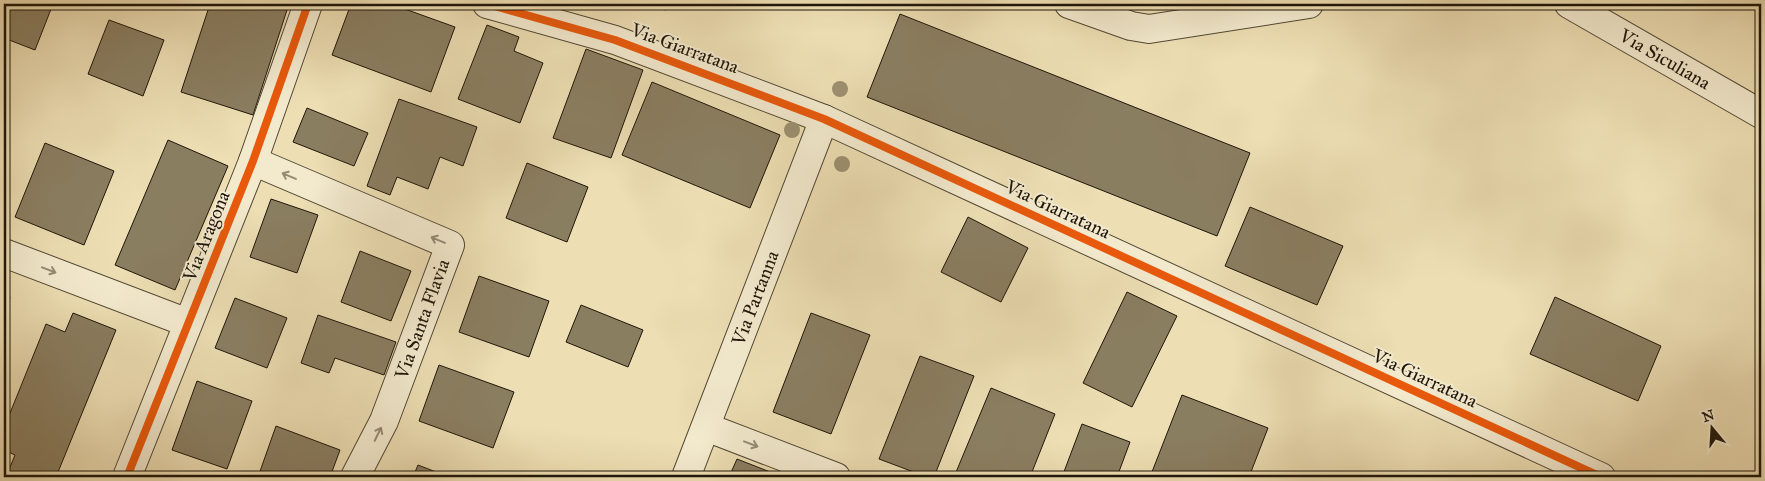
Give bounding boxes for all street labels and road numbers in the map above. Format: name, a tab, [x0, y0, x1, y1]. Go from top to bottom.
street label: Via Giarratana	[627, 18, 743, 78]
street label: Via Siculiana	[1614, 23, 1716, 95]
street label: Via Giarratana	[1001, 174, 1115, 244]
street label: Via Aragona	[177, 187, 236, 286]
street label: Via Partanna	[726, 247, 784, 350]
street label: Via Santa Flavia	[389, 255, 455, 383]
street label: Via Giarratana	[1368, 343, 1482, 413]

